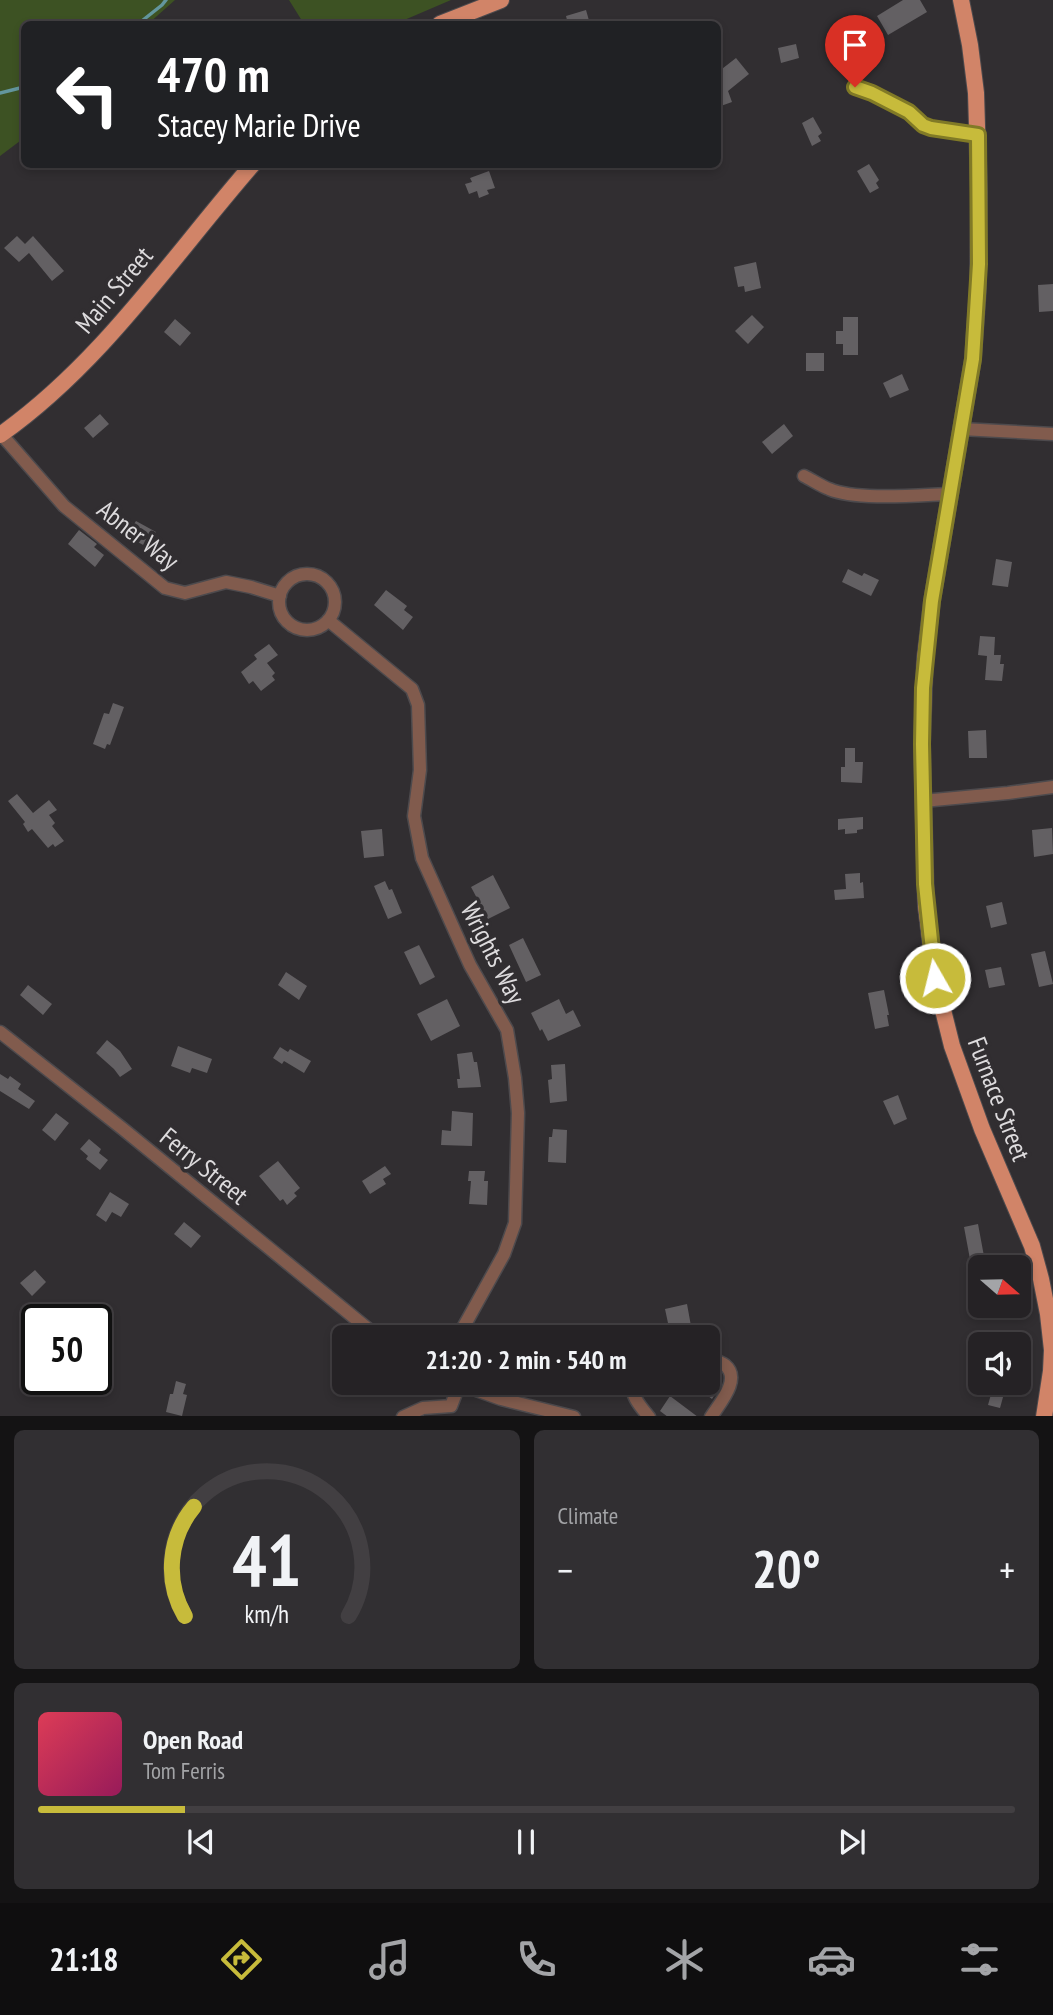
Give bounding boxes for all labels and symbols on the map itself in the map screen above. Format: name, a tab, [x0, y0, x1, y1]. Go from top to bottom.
pin	[825, 15, 885, 87]
street label: Main Street	[68, 239, 159, 340]
street label: Abner Way	[91, 492, 186, 577]
street label: Wrights Way	[454, 896, 533, 1009]
position arrow	[898, 941, 972, 1015]
street label: Furnace Street	[961, 1032, 1038, 1165]
street label: Ferry Street	[153, 1120, 255, 1211]
north arrow	[968, 1255, 1031, 1318]
speed limit sign: 50	[21, 1304, 112, 1395]

